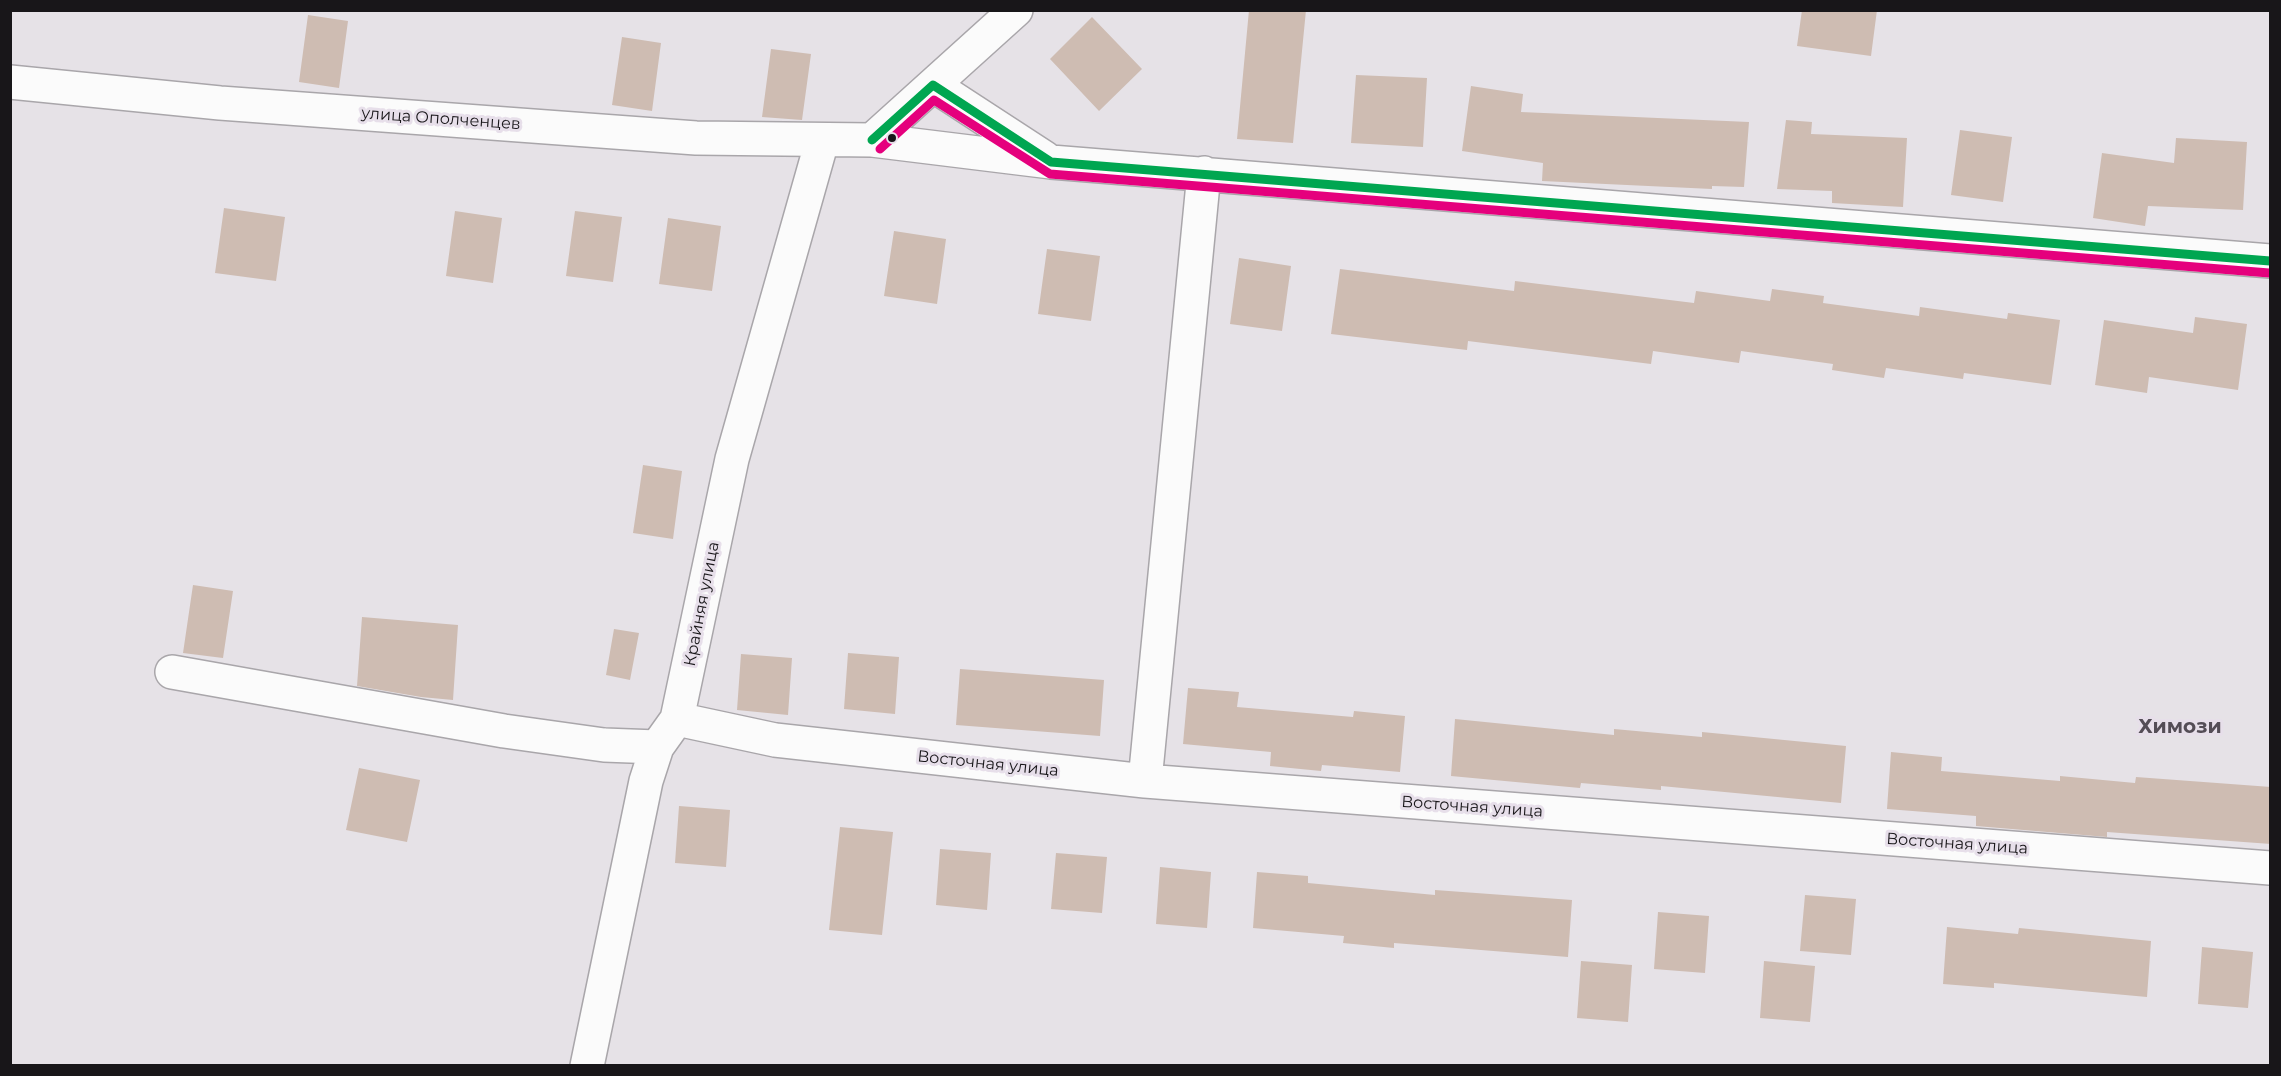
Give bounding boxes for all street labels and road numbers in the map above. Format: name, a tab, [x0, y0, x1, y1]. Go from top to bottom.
street label: улица Ополченцев	[361, 104, 521, 134]
street label: Крайняя улица	[680, 540, 724, 668]
street label: Восточная улица	[916, 747, 1060, 781]
street label: Восточная улица	[1401, 792, 1543, 822]
street label: Восточная улица	[1886, 829, 2028, 859]

